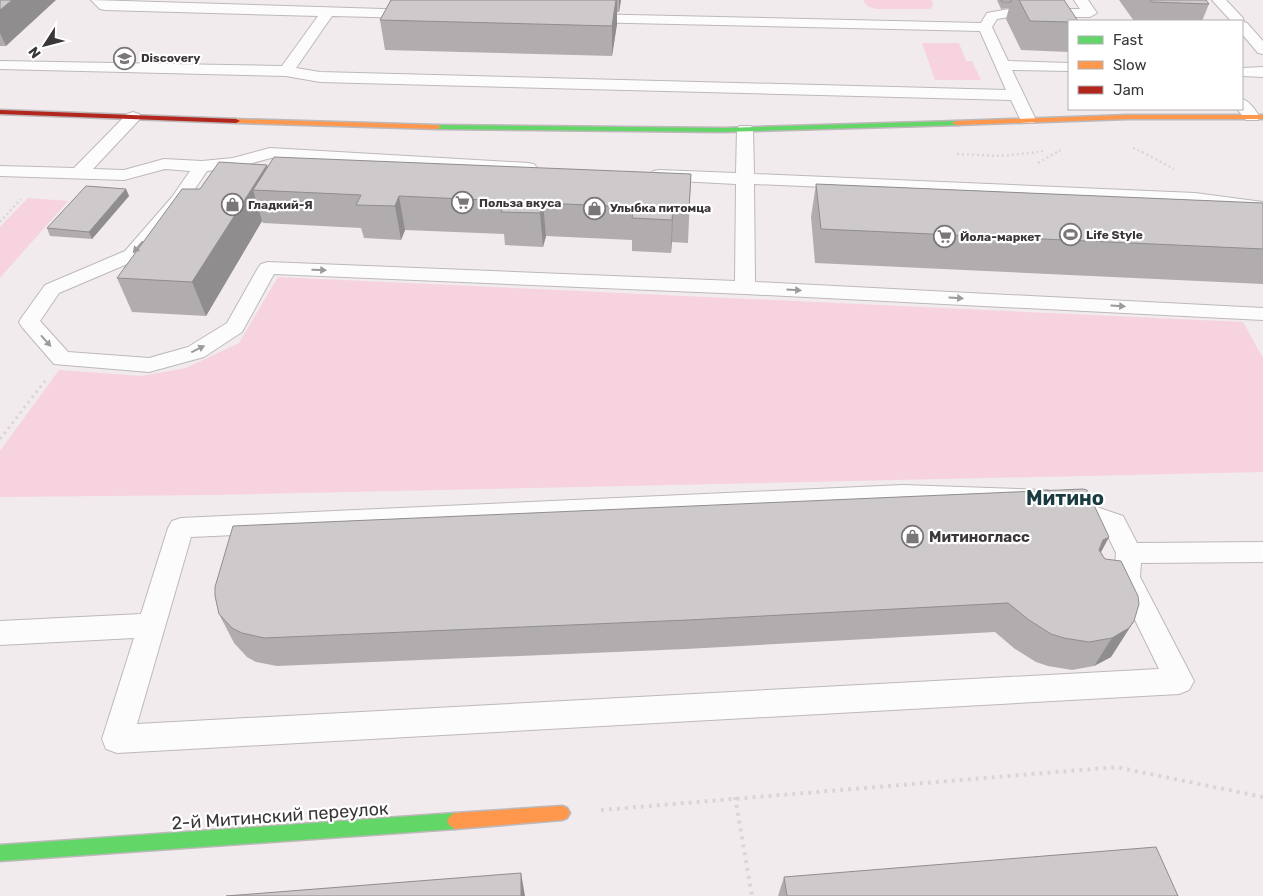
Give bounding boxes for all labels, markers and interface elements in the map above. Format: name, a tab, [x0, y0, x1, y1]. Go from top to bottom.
north arrow	[20, 20, 70, 70]
legend	[1068, 20, 1243, 110]
text: Fast	[1113, 31, 1143, 49]
text: N	[25, 43, 45, 61]
school or university icon: Discovery	[113, 46, 137, 70]
place label: Discovery	[141, 51, 200, 65]
text: Slow	[1113, 56, 1146, 74]
text: Jam	[1113, 81, 1144, 99]
supermarket icon: Польза вкуса	[451, 191, 475, 215]
shop icon: Гладкий-Я	[220, 193, 244, 217]
place label: Польза вкуса	[479, 196, 561, 210]
shop icon: Улыбка питомца	[582, 196, 606, 220]
place label: Гладкий-Я	[248, 198, 313, 212]
place label: Улыбка питомца	[610, 201, 711, 215]
sports icon: Life Style	[1058, 223, 1082, 247]
supermarket icon: Йола-маркет	[932, 225, 956, 249]
place label: Life Style	[1086, 228, 1143, 242]
place label: Йола-маркет	[960, 230, 1041, 244]
one-way arrow	[132, 241, 143, 254]
one-way arrow	[312, 266, 328, 274]
one-way arrow	[786, 286, 802, 294]
one-way arrow	[948, 295, 964, 303]
one-way arrow	[1110, 303, 1126, 311]
one-way arrow	[40, 335, 52, 347]
one-way arrow	[191, 345, 205, 353]
district label: Митино	[1026, 486, 1104, 510]
shop icon: Митиногласс	[901, 525, 925, 549]
place label: Митиногласс	[929, 528, 1030, 546]
street label: 2-й Митинский переулок	[171, 797, 390, 835]

